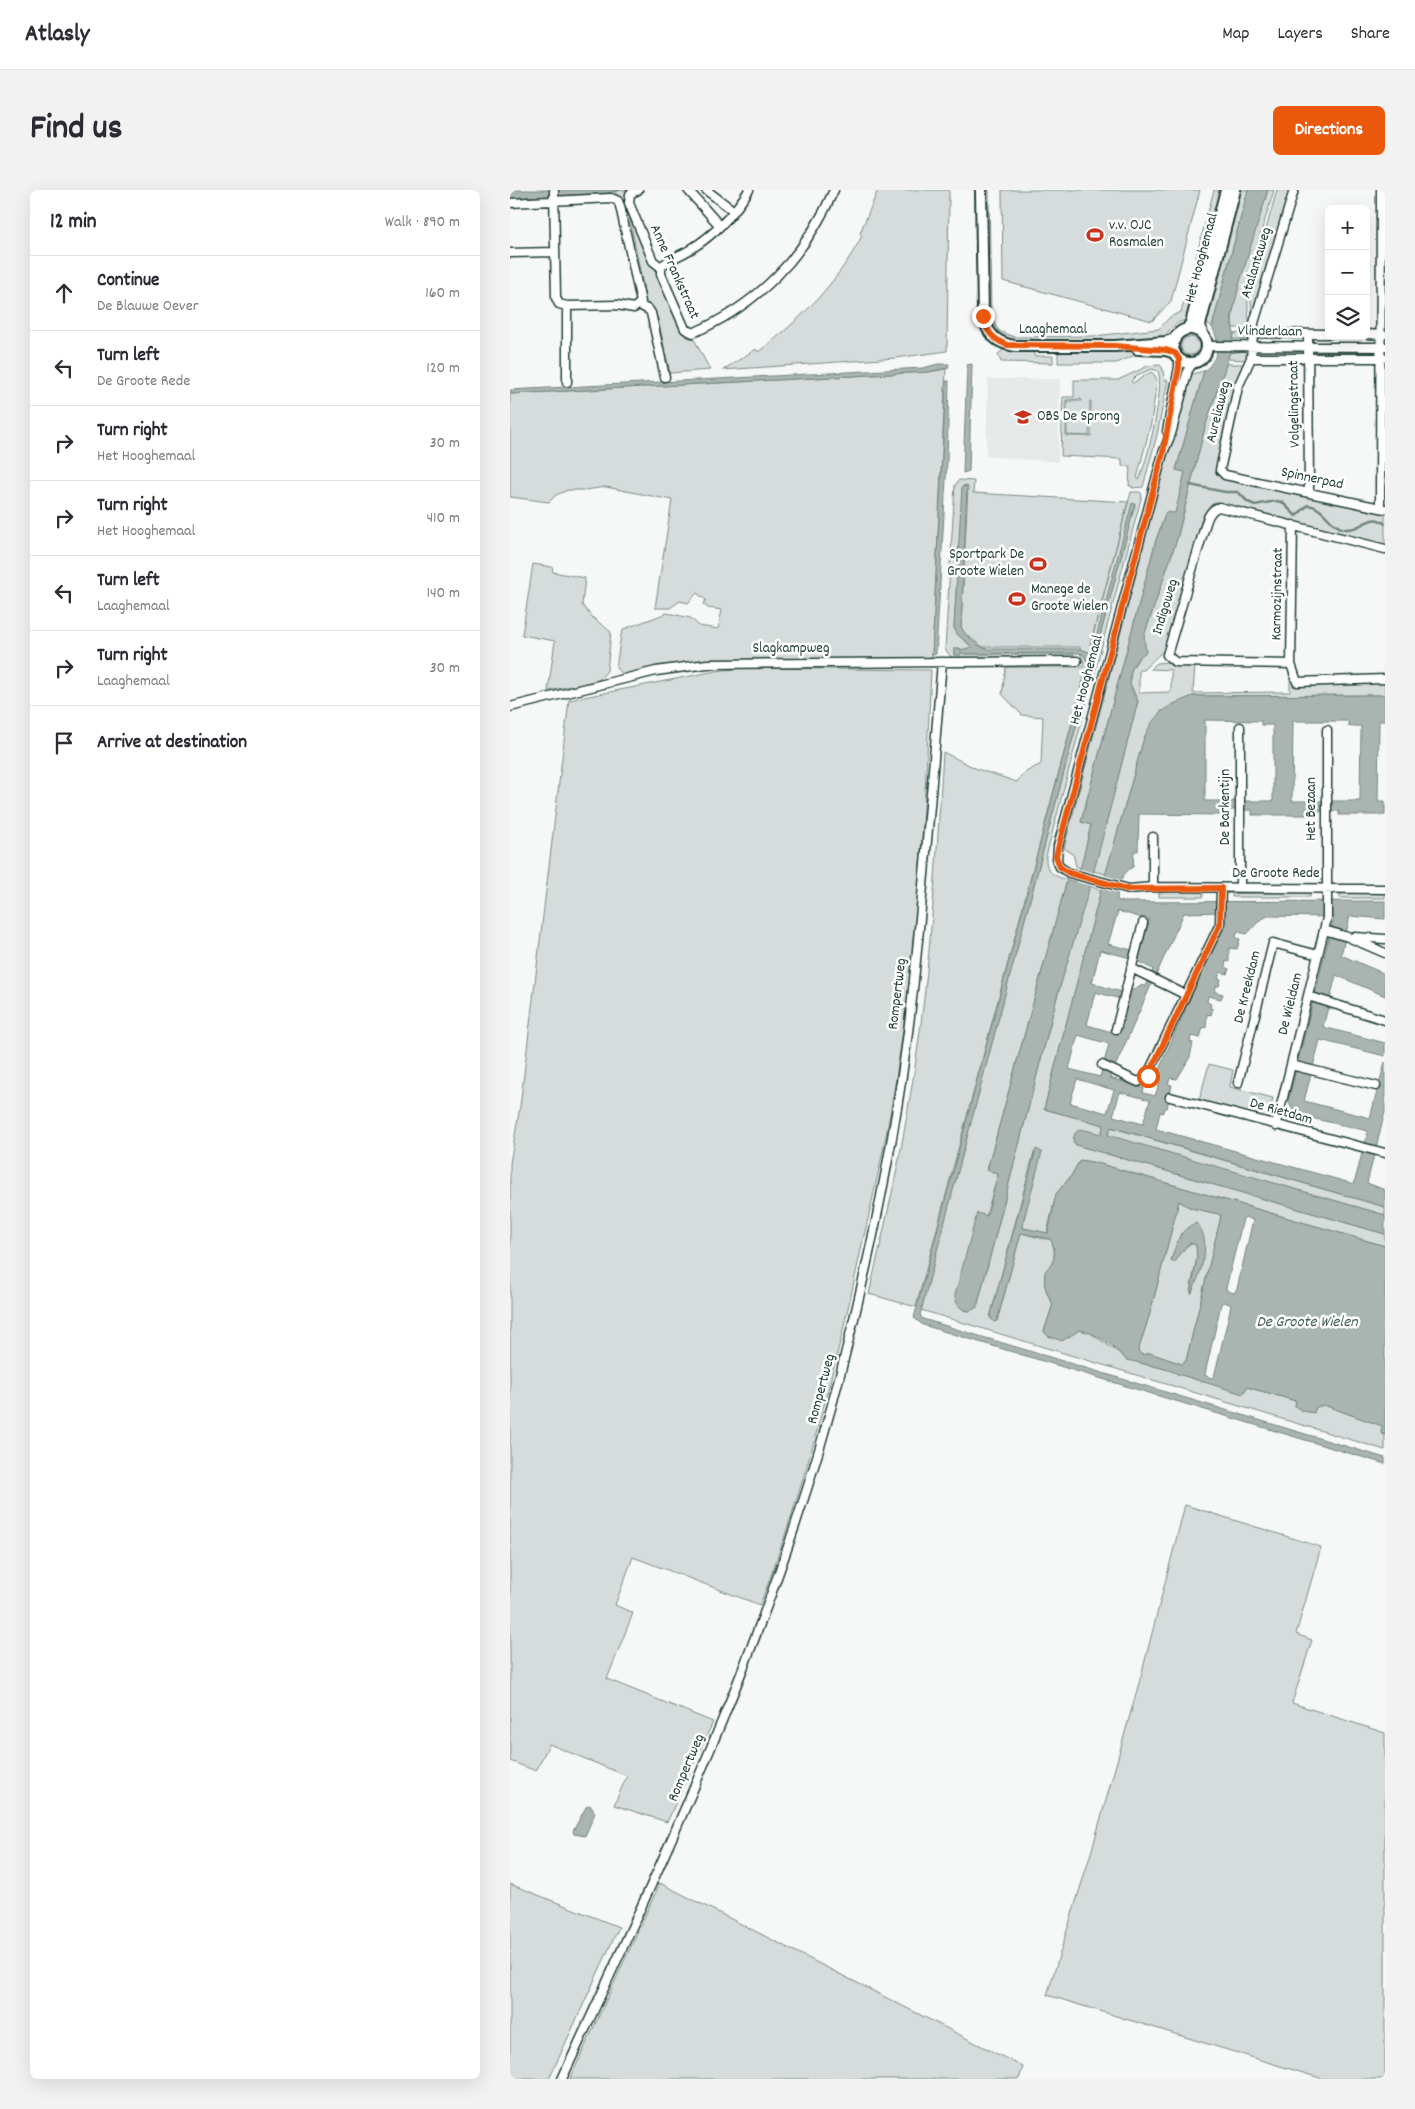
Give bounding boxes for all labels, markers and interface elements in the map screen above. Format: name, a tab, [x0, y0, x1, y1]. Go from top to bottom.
text: Atlasly	[25, 18, 89, 52]
text: Map	[1222, 22, 1249, 47]
text: Layers	[1277, 22, 1323, 47]
text: Share	[1351, 22, 1390, 47]
text: Find us	[30, 105, 122, 155]
button: Directions	[1273, 106, 1385, 155]
map controls	[1325, 205, 1370, 340]
button: +	[1325, 205, 1370, 250]
text: 12 min	[50, 208, 97, 238]
street label: Het Hooghemaal	[1179, 210, 1225, 305]
text: Walk · 890 m	[385, 211, 460, 234]
place label: v.v. OJC Rosmalen	[1109, 215, 1164, 254]
street label: Anne Frankstraat	[643, 221, 705, 323]
sports icon: v.v. OJC Rosmalen	[1085, 225, 1105, 245]
street label: Atalantaweg	[1236, 225, 1278, 301]
button: −	[1325, 250, 1370, 295]
text: Continue	[97, 268, 159, 295]
icon: ahead	[50, 279, 78, 307]
text: 160 m	[425, 282, 460, 305]
text: De Blauwe Oever	[97, 295, 199, 318]
button: layers	[1325, 295, 1370, 340]
route end	[972, 305, 995, 328]
street label: Laaghemaal	[1019, 319, 1088, 341]
street label: Vlinderlaan	[1238, 320, 1302, 344]
text: Turn left	[97, 343, 160, 370]
icon: left	[50, 354, 78, 382]
text: 120 m	[426, 357, 460, 380]
street label: Volgelingstraat	[1283, 360, 1307, 448]
text: De Groote Rede	[97, 370, 190, 393]
street label: Aureliaweg	[1201, 379, 1237, 445]
place label: OBS De Sprong	[1037, 406, 1120, 428]
school or university icon: OBS De Sprong	[1013, 407, 1033, 427]
text: Turn right	[97, 418, 168, 445]
icon: right	[50, 429, 78, 457]
text: 30 m	[430, 432, 460, 455]
text: Het Hooghemaal	[97, 445, 195, 468]
street label: Spinnerpad	[1279, 462, 1345, 496]
text: Turn right	[97, 493, 168, 520]
icon: right	[50, 504, 78, 532]
text: 410 m	[426, 507, 460, 530]
text: Het Hooghemaal	[97, 520, 195, 543]
place label: Sportpark De Groote Wielen	[947, 544, 1024, 583]
street label: Karmozijnstraat	[1266, 547, 1290, 641]
sports icon: Sportpark De Groote Wielen	[1028, 554, 1048, 574]
text: Turn left	[97, 568, 160, 595]
street label: Indigoweg	[1147, 576, 1185, 638]
icon: left	[50, 579, 78, 607]
place label: Manege de Groote Wielen	[1031, 579, 1108, 618]
text: 140 m	[426, 582, 460, 605]
sports icon: Manege de Groote Wielen	[1007, 589, 1027, 609]
text: Laaghemaal	[97, 595, 170, 618]
street label: Het Hooghemaal	[1064, 632, 1110, 727]
street label: Slagkampweg	[752, 638, 830, 660]
text: Turn right	[97, 643, 168, 670]
icon: right	[50, 654, 78, 682]
text: 30 m	[430, 657, 460, 680]
text: Laaghemaal	[97, 670, 170, 693]
icon: arrive	[50, 729, 78, 757]
text: Arrive at destination	[97, 730, 247, 757]
street label: De Barkentijn	[1215, 769, 1237, 845]
street label: Het Bezaan	[1301, 777, 1323, 841]
street label: De Groote Rede	[1232, 863, 1320, 885]
street label: De Kreekdam	[1228, 948, 1268, 1026]
street label: Rompertweg	[883, 957, 913, 1031]
street label: De Wieldam	[1273, 970, 1309, 1038]
route start	[1137, 1065, 1160, 1088]
street label: De Rietdam	[1247, 1093, 1315, 1131]
water label: De Groote Wielen	[1256, 1311, 1358, 1334]
street label: Rompertweg	[802, 1352, 842, 1426]
street label: Rompertweg	[663, 1731, 711, 1805]

